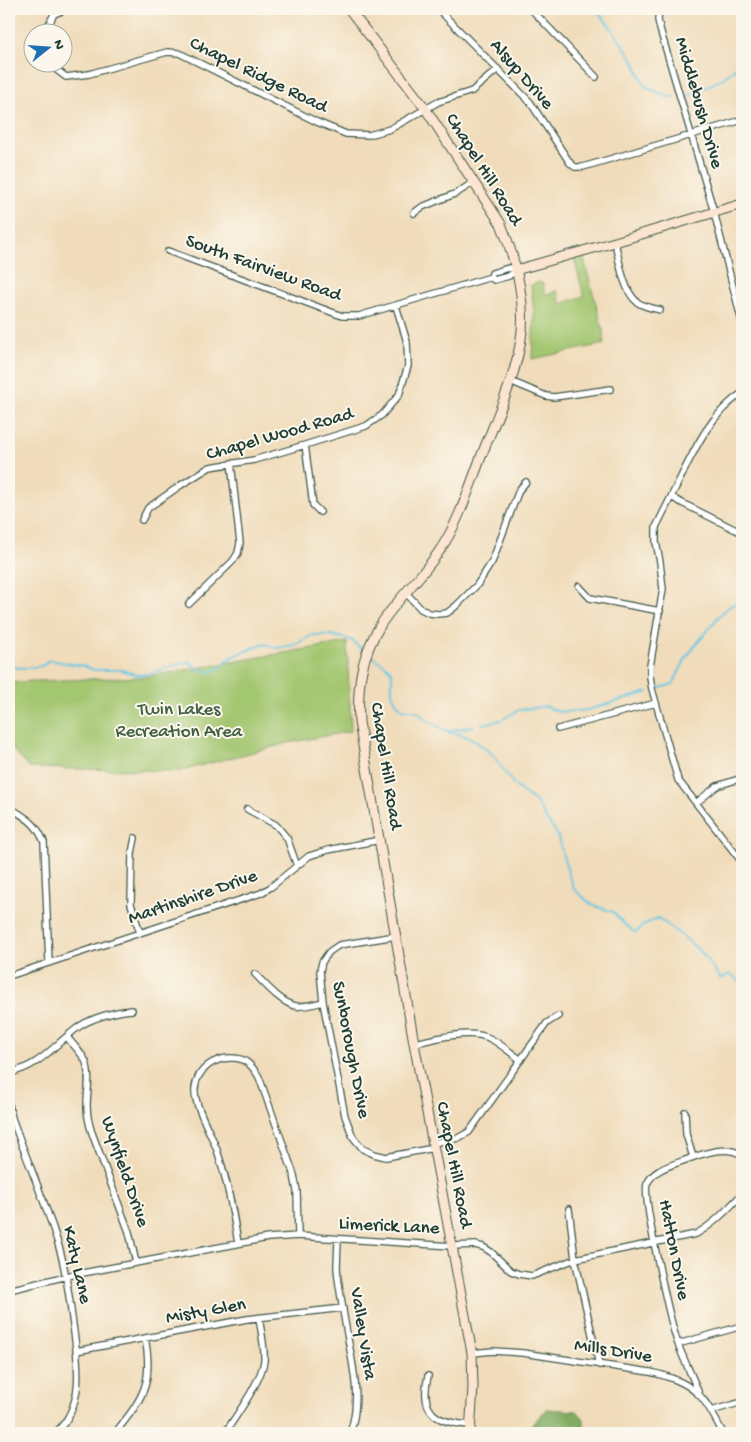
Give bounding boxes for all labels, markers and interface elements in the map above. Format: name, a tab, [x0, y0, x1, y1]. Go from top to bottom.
north arrow	[22, 22, 72, 72]
street label: Chapel Ridge Road	[185, 33, 332, 120]
street label: Alsup Drive	[484, 35, 558, 115]
street label: Middlebush Drive	[668, 35, 728, 172]
text: N	[49, 38, 68, 52]
street label: Chapel Hill Road	[439, 110, 528, 232]
street label: South Fairview Road	[182, 230, 346, 309]
street label: Chapel Wood Road	[204, 402, 358, 467]
park label: Twin Lakes Recreation Area	[116, 699, 244, 744]
street label: Chapel Hill Road	[364, 701, 407, 833]
street label: Martinshire Drive	[125, 865, 261, 931]
street label: Sunborough Drive	[325, 980, 375, 1121]
street label: Chapel Hill Road	[429, 1100, 477, 1232]
street label: Wynfield Drive	[94, 1114, 154, 1231]
street label: Hatton Drive	[652, 1198, 694, 1302]
street label: Limerick Lane	[338, 1213, 440, 1241]
street label: Katy Lane	[56, 1224, 96, 1306]
street label: Valley Vista	[343, 1285, 381, 1383]
street label: Misty Glen	[164, 1294, 248, 1330]
street label: Mills Drive	[572, 1334, 654, 1370]

